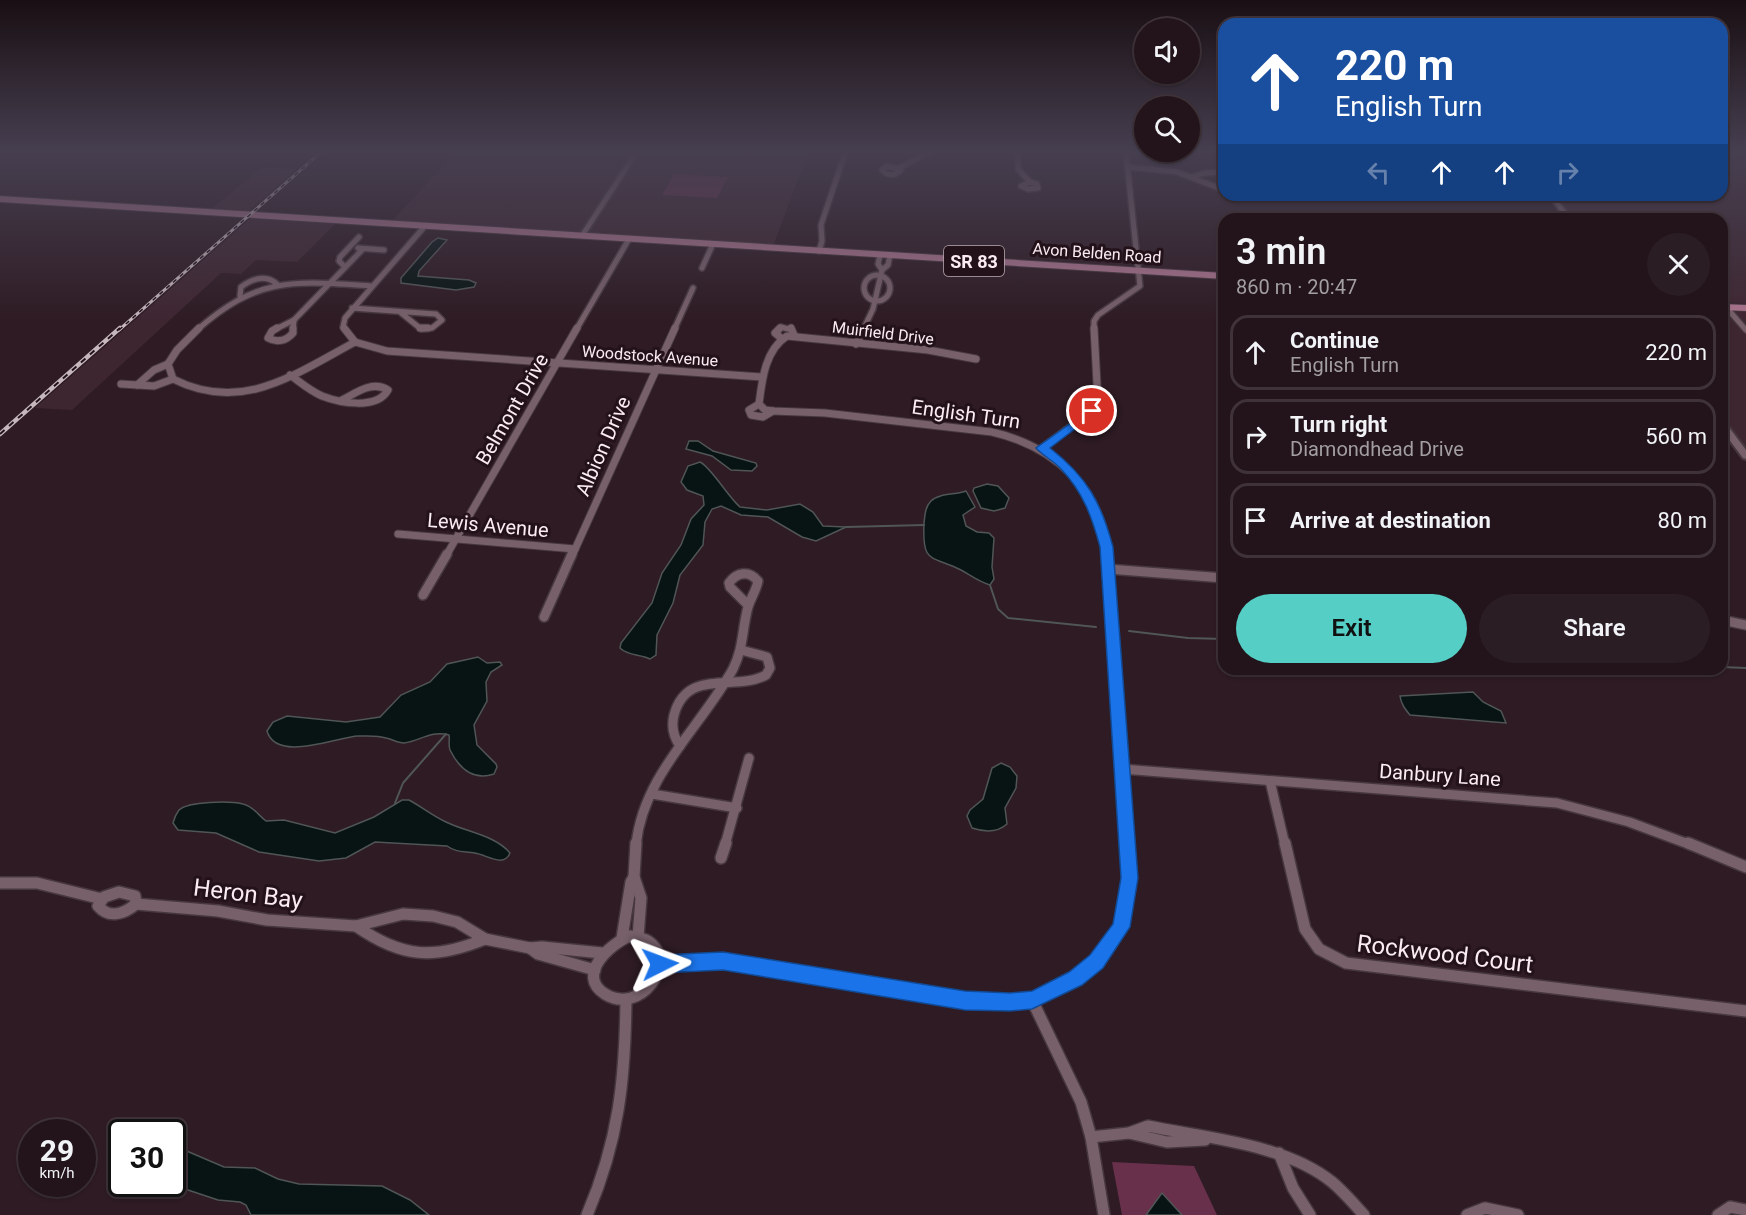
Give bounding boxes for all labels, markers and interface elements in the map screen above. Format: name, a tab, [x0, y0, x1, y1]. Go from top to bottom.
map controls	[1134, 18, 1200, 162]
button: sound	[1134, 18, 1200, 84]
text: 220 m	[1335, 41, 1454, 90]
icon: ahead	[1236, 42, 1314, 120]
text: English Turn	[1335, 91, 1482, 123]
button: search	[1134, 96, 1200, 162]
icon: left	[1362, 156, 1395, 189]
icon: ahead	[1425, 156, 1458, 189]
icon: ahead	[1488, 156, 1521, 189]
icon: right	[1551, 156, 1584, 189]
text: 3 min	[1236, 231, 1326, 273]
button: close	[1647, 233, 1710, 296]
street label: Avon Belden Road	[1032, 239, 1162, 267]
road number: SR 83	[944, 246, 1004, 276]
text: 860 m · 20:47	[1236, 275, 1357, 299]
street label: Muirfield Drive	[831, 317, 935, 349]
text: Continue	[1290, 328, 1379, 353]
icon: ahead	[1239, 336, 1272, 369]
text: 220 m	[1645, 340, 1707, 365]
street label: Woodstock Avenue	[581, 342, 719, 370]
street label: Belmont Drive	[471, 349, 553, 469]
text: English Turn	[1290, 353, 1399, 377]
pin	[1066, 385, 1117, 436]
street label: Albion Drive	[570, 393, 636, 499]
icon: arrive	[1075, 394, 1108, 427]
street label: English Turn	[910, 395, 1022, 433]
text: Turn right	[1290, 412, 1387, 437]
icon: right	[1239, 420, 1272, 453]
text: 560 m	[1645, 424, 1707, 449]
text: Diamondhead Drive	[1290, 437, 1464, 461]
icon: arrive	[1239, 504, 1272, 537]
street label: Lewis Avenue	[426, 508, 550, 542]
text: Arrive at destination	[1290, 508, 1491, 533]
text: 80 m	[1658, 508, 1707, 533]
button: Exit	[1236, 594, 1467, 663]
button: Share	[1479, 594, 1710, 663]
street label: Danbury Lane	[1378, 759, 1502, 791]
street label: Heron Bay	[192, 873, 305, 915]
street label: Rockwood Court	[1355, 929, 1535, 979]
position arrow	[628, 932, 692, 996]
speed limit sign: 30	[108, 1119, 186, 1197]
text: 29	[40, 1133, 74, 1168]
text: km/h	[39, 1164, 75, 1182]

